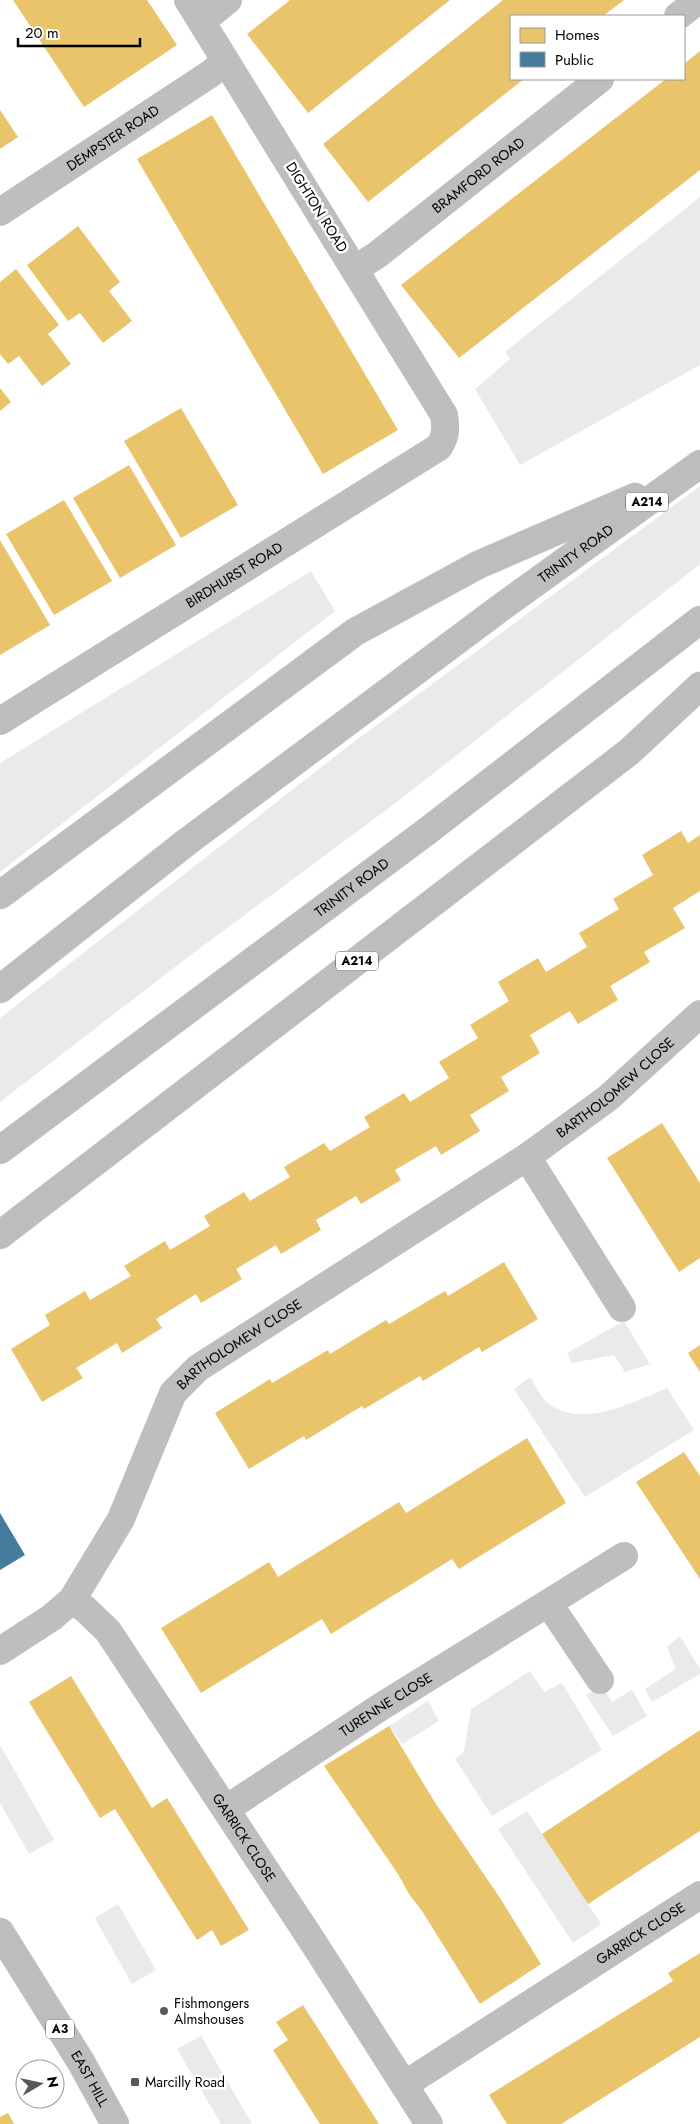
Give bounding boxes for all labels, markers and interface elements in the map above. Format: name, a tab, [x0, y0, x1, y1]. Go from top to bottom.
scale bar	[18, 15, 140, 47]
legend	[510, 15, 685, 80]
text: 20 m	[25, 22, 59, 44]
text: Homes	[555, 24, 599, 46]
text: Public	[555, 49, 594, 71]
street label: DEMPSTER ROAD	[62, 100, 163, 176]
street label: BRAMFORD ROAD	[428, 132, 529, 218]
street label: DIGHTON ROAD	[281, 158, 353, 256]
road number: A214	[626, 492, 668, 512]
street label: TRINITY ROAD	[534, 520, 617, 587]
street label: BIRDHURST ROAD	[182, 537, 286, 613]
street label: TRINITY ROAD	[310, 853, 393, 922]
road number: A214	[336, 951, 378, 970]
street label: BARTHOLOMEW CLOSE	[552, 1032, 679, 1143]
street label: BARTHOLOMEW CLOSE	[172, 1294, 306, 1394]
street label: TURENNE CLOSE	[335, 1667, 436, 1741]
street label: GARRICK CLOSE	[208, 1789, 281, 1886]
street label: GARRICK CLOSE	[592, 1897, 689, 1969]
place label: Fishmongers Almshouses	[174, 1993, 250, 2029]
marker: Fishmongers Almshouses	[158, 2005, 170, 2017]
road number: A3	[46, 2020, 74, 2038]
street label: EAST HILL	[66, 2047, 114, 2111]
north arrow	[15, 2059, 65, 2109]
place label: Marcilly Road	[145, 2072, 225, 2092]
text: N	[42, 2075, 64, 2089]
marker: Marcilly Road	[129, 2076, 141, 2088]

